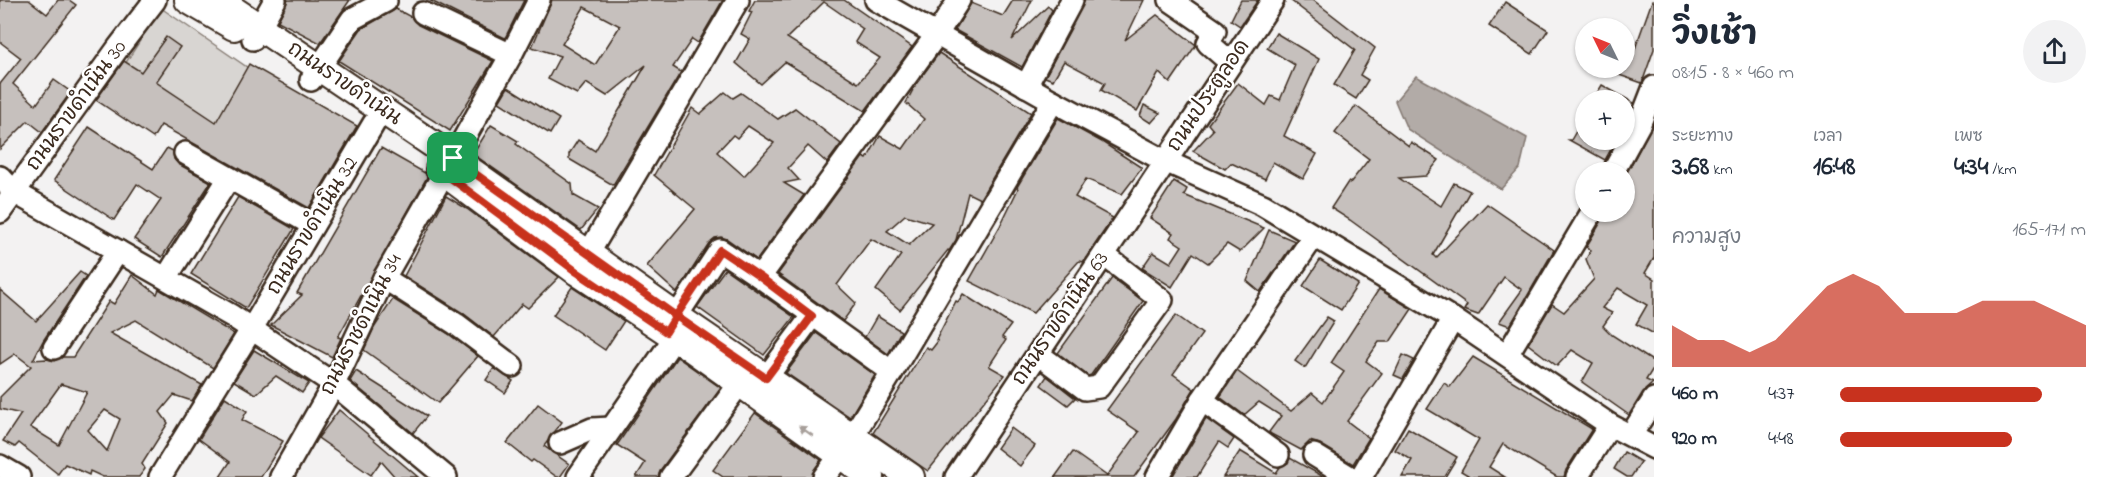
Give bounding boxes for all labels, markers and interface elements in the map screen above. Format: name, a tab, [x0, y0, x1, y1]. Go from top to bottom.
text: วิ่งเช้า	[1672, 12, 1757, 60]
north arrow	[1575, 18, 1635, 78]
map controls	[1575, 18, 1635, 222]
button: share	[2023, 20, 2086, 83]
street label: ถนนราขดำเนิน 30	[19, 34, 135, 178]
street label: ถนนประตูลอด	[1160, 34, 1258, 158]
street label: ถนนราขดำเนิน	[281, 35, 407, 133]
text: 08:15 · 8 × 460 m	[1672, 59, 1794, 88]
button: +	[1575, 90, 1635, 150]
text: ระยะทาง	[1672, 125, 1733, 149]
text: เวลา	[1813, 125, 1843, 149]
text: เพซ	[1954, 125, 1983, 149]
pin	[427, 132, 478, 183]
icon: arrive	[436, 141, 469, 174]
text: 3.68	[1672, 149, 1709, 187]
text: 16:48	[1813, 149, 1855, 187]
text: 4:34	[1954, 149, 1988, 187]
street label: ถนนราขดำเนิน 32	[260, 151, 366, 301]
text: km	[1709, 158, 1733, 182]
text: /km	[1988, 158, 2017, 182]
button: −	[1575, 162, 1635, 222]
text: 165–171 m	[2012, 216, 2086, 245]
text: ความสูง	[1672, 224, 1741, 253]
street label: ถนนราขดำเนิน 63	[1005, 246, 1117, 392]
street label: ถนนราชดำเนิน 34	[313, 249, 411, 401]
text: 460 m	[1672, 380, 1718, 409]
text: 4:37	[1768, 380, 1794, 409]
one-way arrow	[799, 425, 815, 437]
text: 920 m	[1672, 425, 1717, 454]
text: 4:48	[1768, 425, 1794, 454]

